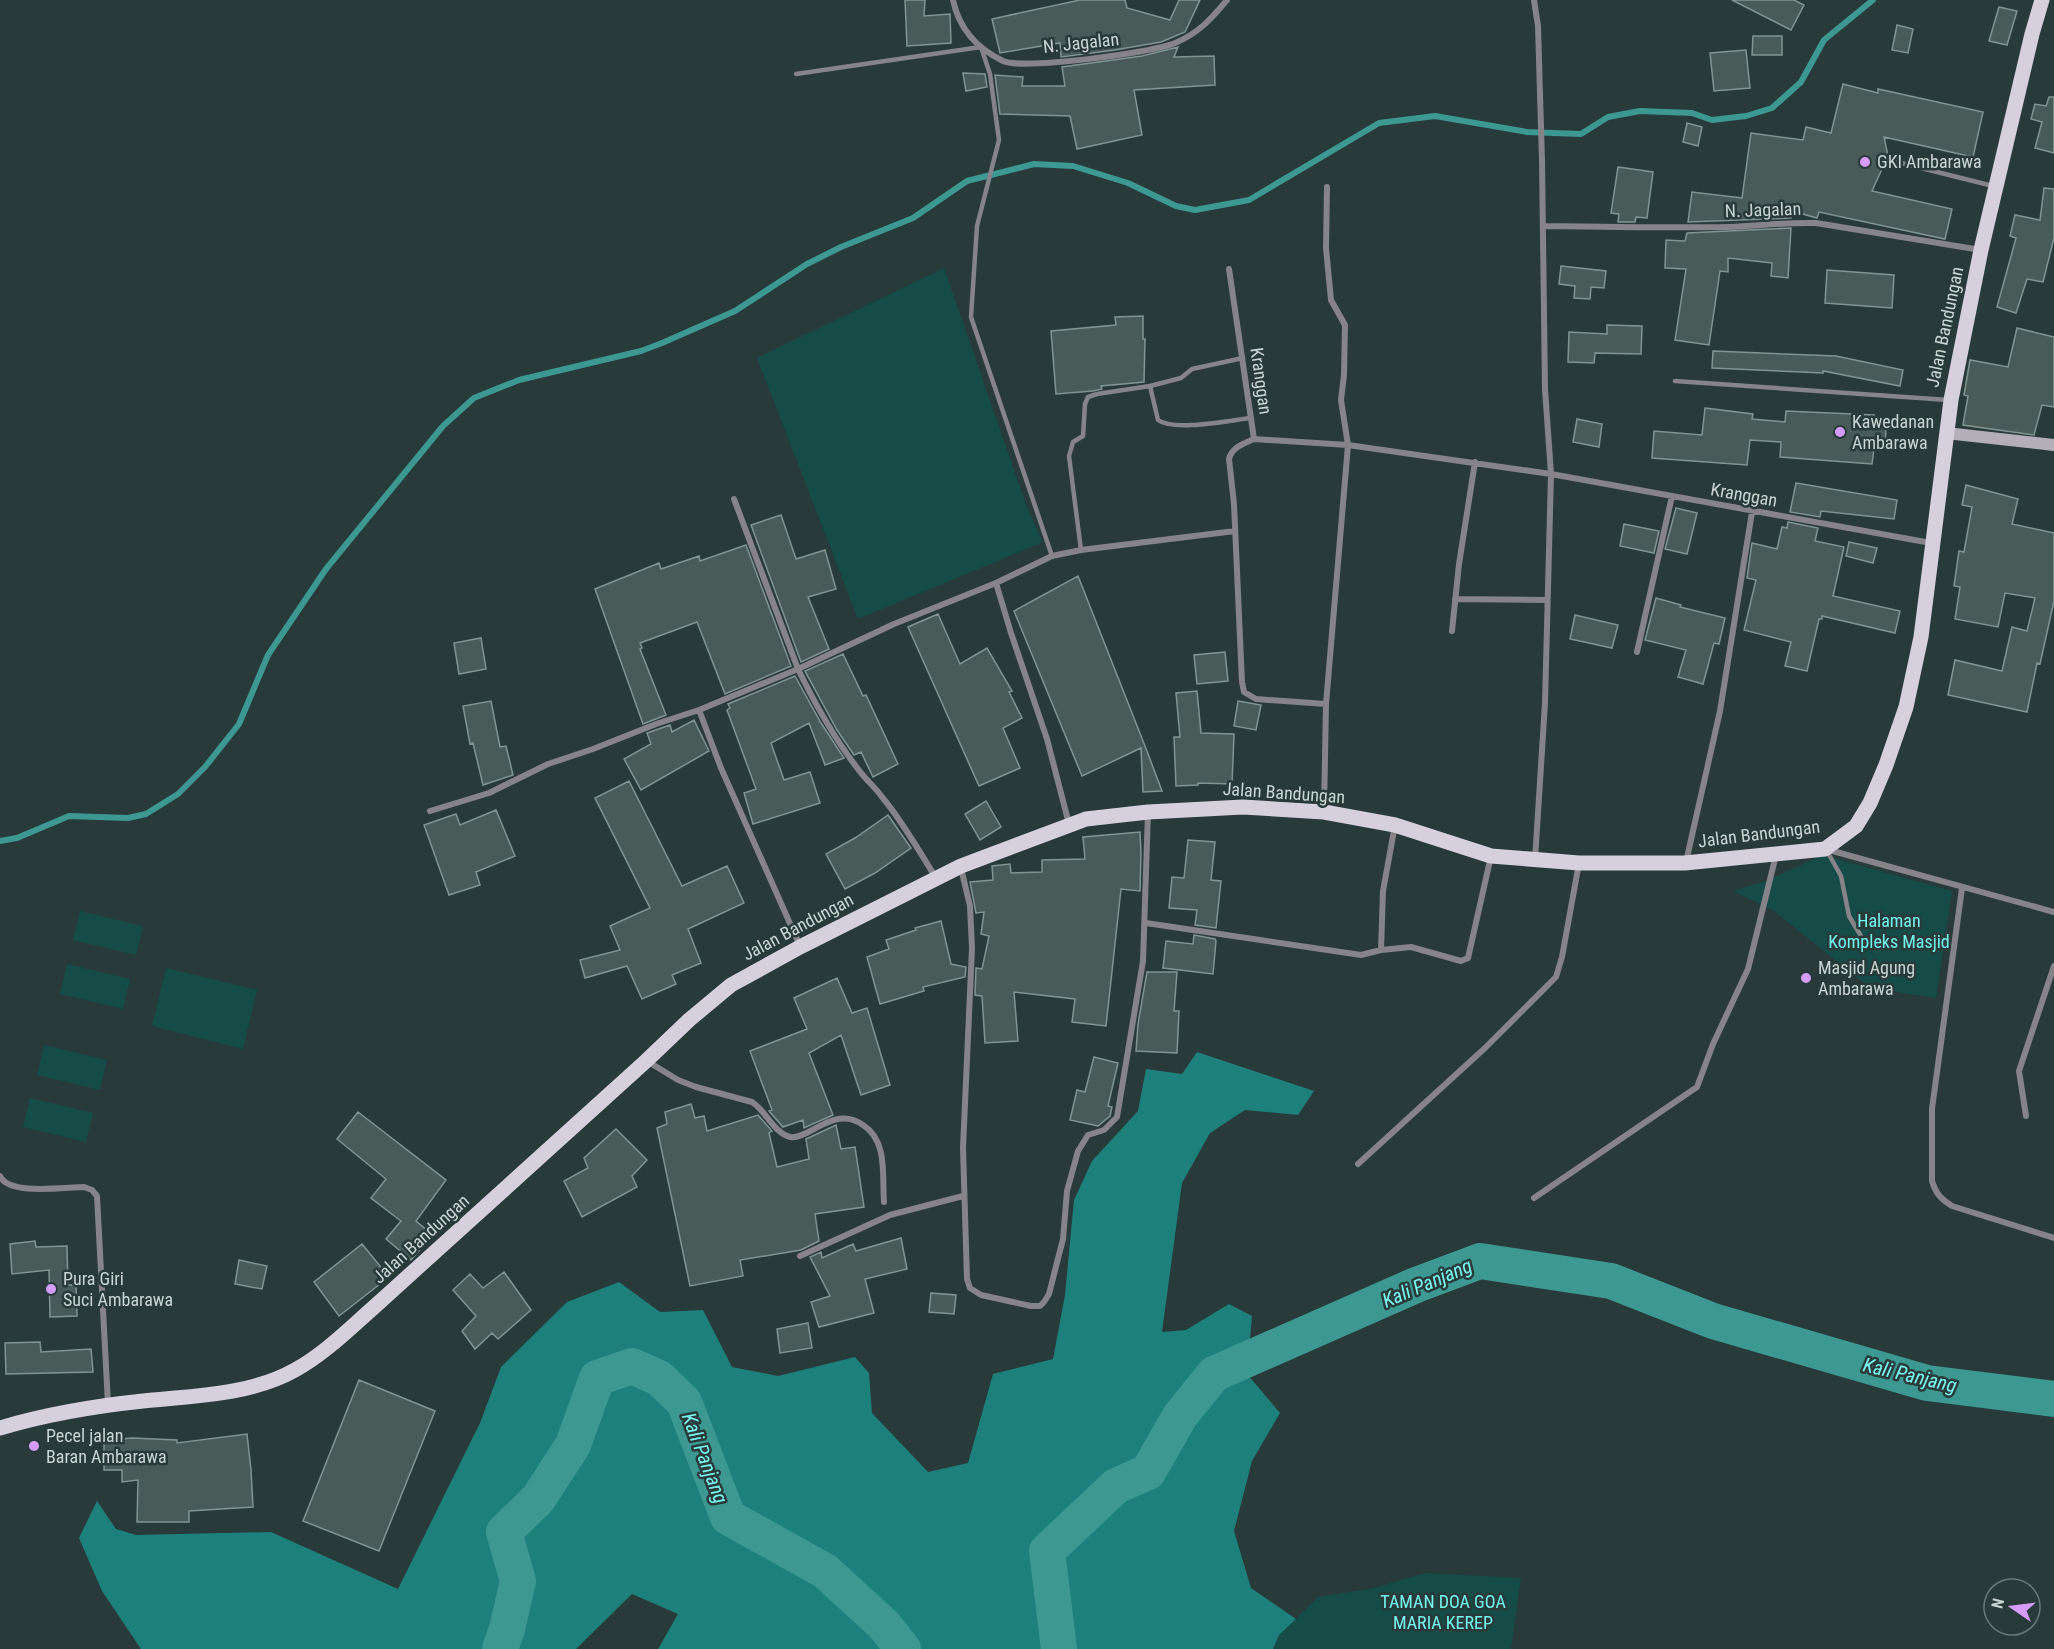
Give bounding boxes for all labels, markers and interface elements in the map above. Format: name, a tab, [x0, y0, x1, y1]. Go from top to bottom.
street label: N. Jagalan	[1042, 28, 1120, 57]
place label: GKI Ambarawa	[1877, 151, 1982, 172]
marker: GKI Ambarawa	[1858, 155, 1872, 169]
street label: N. Jagalan	[1724, 198, 1801, 221]
street label: Jalan Bandungan	[1921, 265, 1968, 389]
street label: Kranggan	[1246, 346, 1277, 416]
place label: Kawedanan Ambarawa	[1852, 411, 1934, 453]
marker: Kawedanan Ambarawa	[1833, 425, 1847, 439]
street label: Kranggan	[1709, 478, 1779, 511]
street label: Jalan Bandungan	[1222, 778, 1346, 807]
street label: Jalan Bandungan	[1697, 816, 1821, 851]
street label: Jalan Bandungan	[739, 888, 857, 965]
park label: Halaman Kompleks Masjid	[1828, 910, 1950, 952]
place label: Masjid Agung Ambarawa	[1818, 957, 1915, 999]
marker: Masjid Agung Ambarawa	[1799, 971, 1813, 985]
street label: Jalan Bandungan	[368, 1190, 473, 1287]
water label: Kali Panjang	[1378, 1253, 1476, 1313]
place label: Pura Giri Suci Ambarawa	[63, 1268, 173, 1310]
marker: Pura Giri Suci Ambarawa	[44, 1282, 58, 1296]
water label: Kali Panjang	[1861, 1353, 1960, 1398]
water label: Kali Panjang	[677, 1409, 733, 1507]
place label: Pecel jalan Baran Ambarawa	[46, 1425, 167, 1467]
marker: Pecel jalan Baran Ambarawa	[27, 1439, 41, 1453]
north arrow	[1982, 1577, 2042, 1637]
park label: TAMAN DOA GOA MARIA KEREP	[1380, 1591, 1506, 1633]
text: N	[1988, 1596, 2008, 1611]

